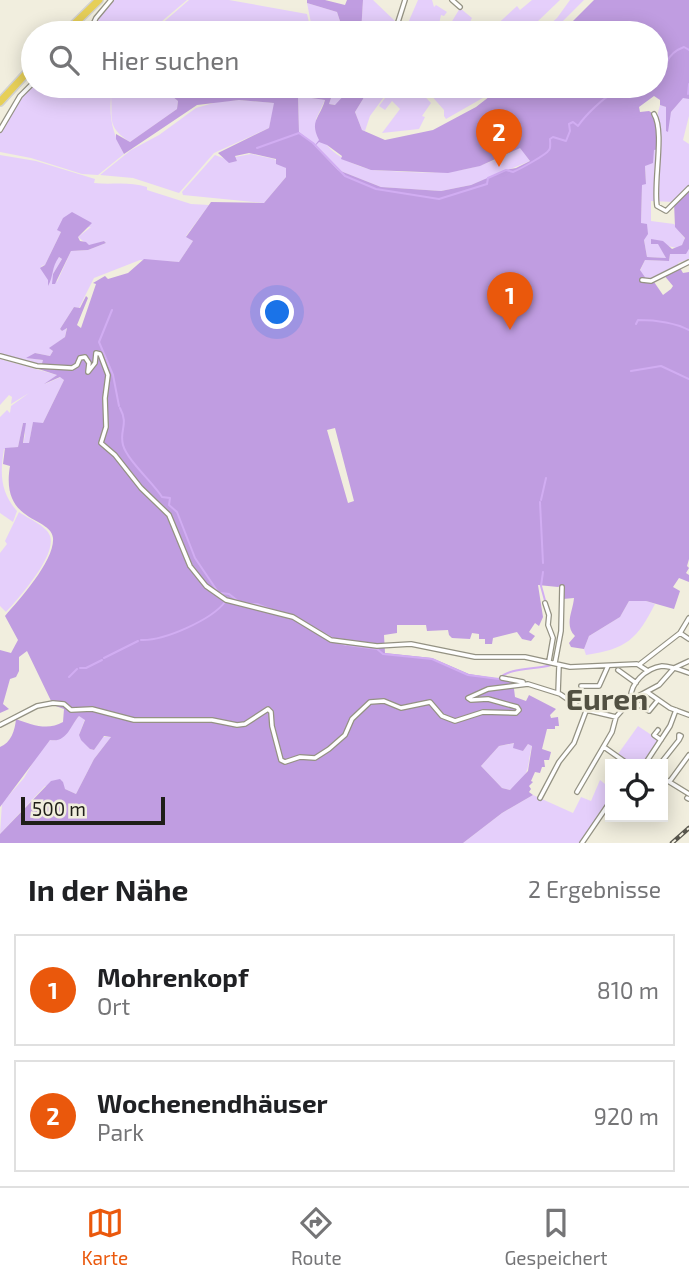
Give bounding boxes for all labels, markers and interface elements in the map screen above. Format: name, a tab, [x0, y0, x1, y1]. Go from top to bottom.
search box	[21, 21, 668, 98]
icon: search	[45, 41, 83, 79]
text: Hier suchen	[101, 44, 239, 75]
pin: 2	[476, 109, 522, 167]
pin: 1	[487, 272, 533, 330]
your location	[260, 295, 294, 329]
district label: Euren	[566, 680, 648, 716]
map controls	[605, 759, 668, 822]
button: locate	[605, 759, 668, 822]
scale bar	[21, 794, 164, 826]
text: 500 m	[32, 797, 86, 820]
text: In der Nähe	[28, 871, 189, 907]
text: 2 Ergebnisse	[528, 875, 661, 903]
text: Mohrenkopf	[97, 961, 248, 992]
text: 1	[48, 976, 58, 1004]
text: 810 m	[597, 976, 659, 1004]
text: Ort	[97, 992, 130, 1020]
text: Wochenendhäuser	[97, 1087, 328, 1118]
text: 2	[46, 1102, 60, 1130]
text: 920 m	[594, 1102, 659, 1130]
text: Park	[97, 1118, 144, 1146]
tab: Karte	[81, 1204, 128, 1269]
tab: Route	[291, 1204, 342, 1269]
tab: Gespeichert	[504, 1204, 608, 1269]

